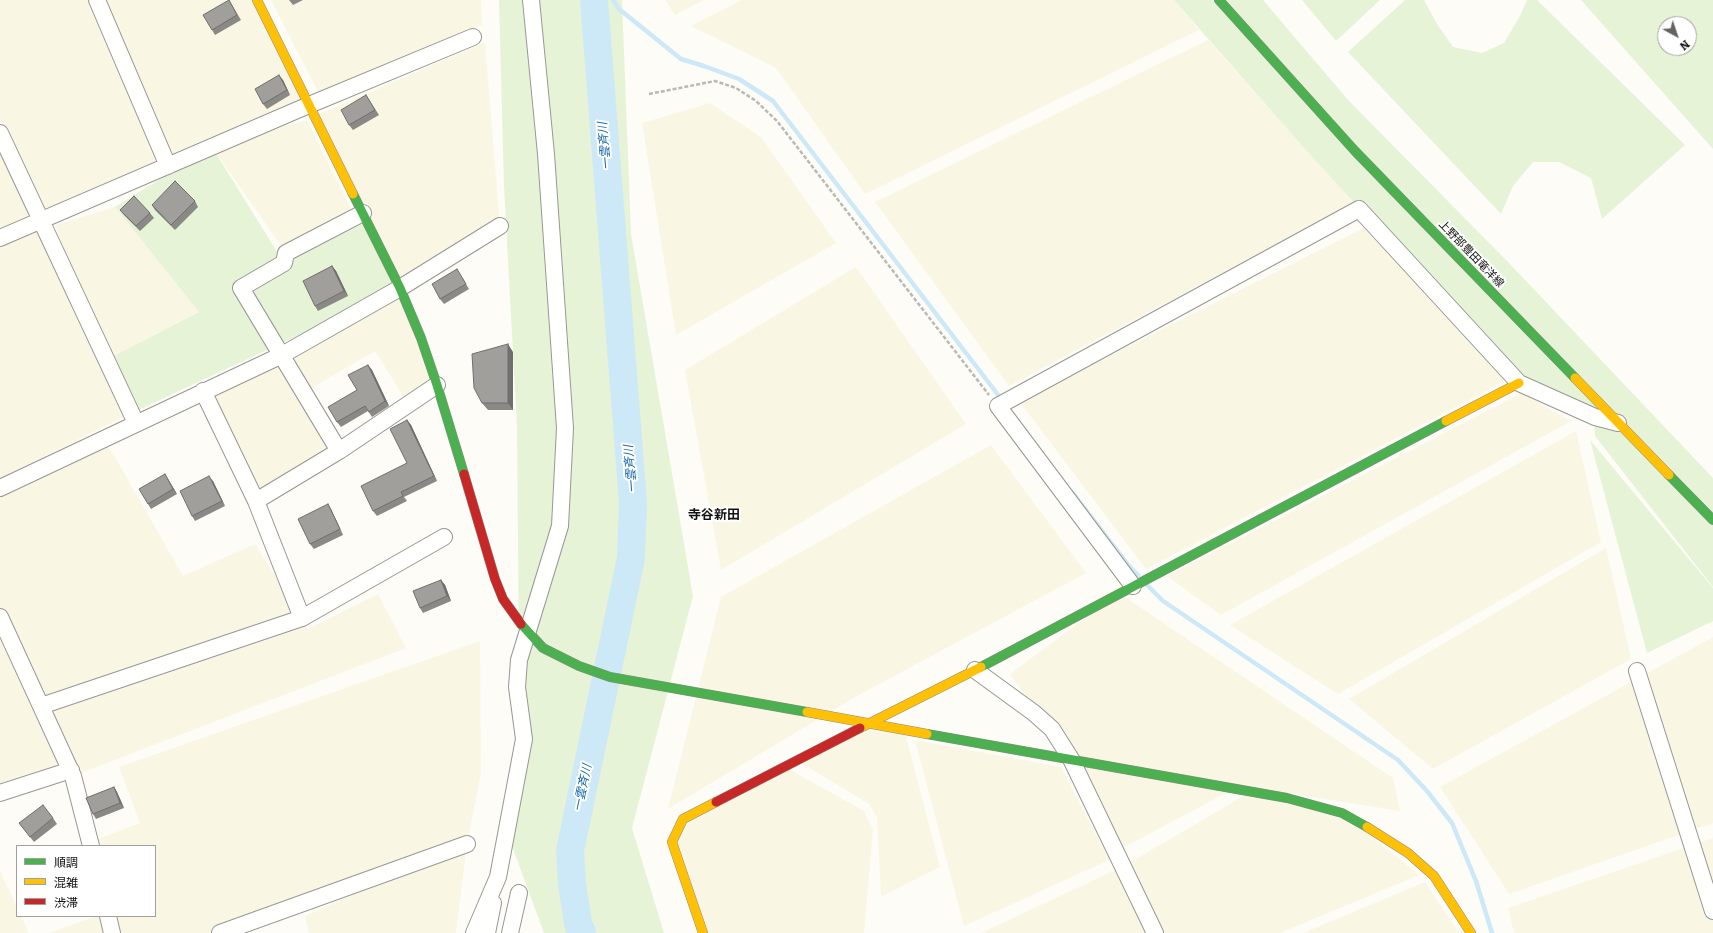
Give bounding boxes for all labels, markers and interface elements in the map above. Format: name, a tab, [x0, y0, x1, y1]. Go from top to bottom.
north arrow	[1657, 16, 1697, 56]
text: N	[1677, 37, 1692, 53]
water label: 一雲斉川	[596, 121, 614, 171]
street label: 上野部豊田竜洋線	[1436, 218, 1506, 290]
water label: 一雲斉川	[622, 444, 640, 494]
district label: 寺谷新田	[688, 507, 740, 523]
water label: 一雲斉川	[571, 763, 595, 813]
legend	[16, 845, 156, 917]
text: 順調	[54, 856, 78, 870]
text: 混雑	[54, 876, 78, 890]
text: 渋滞	[54, 896, 78, 910]

